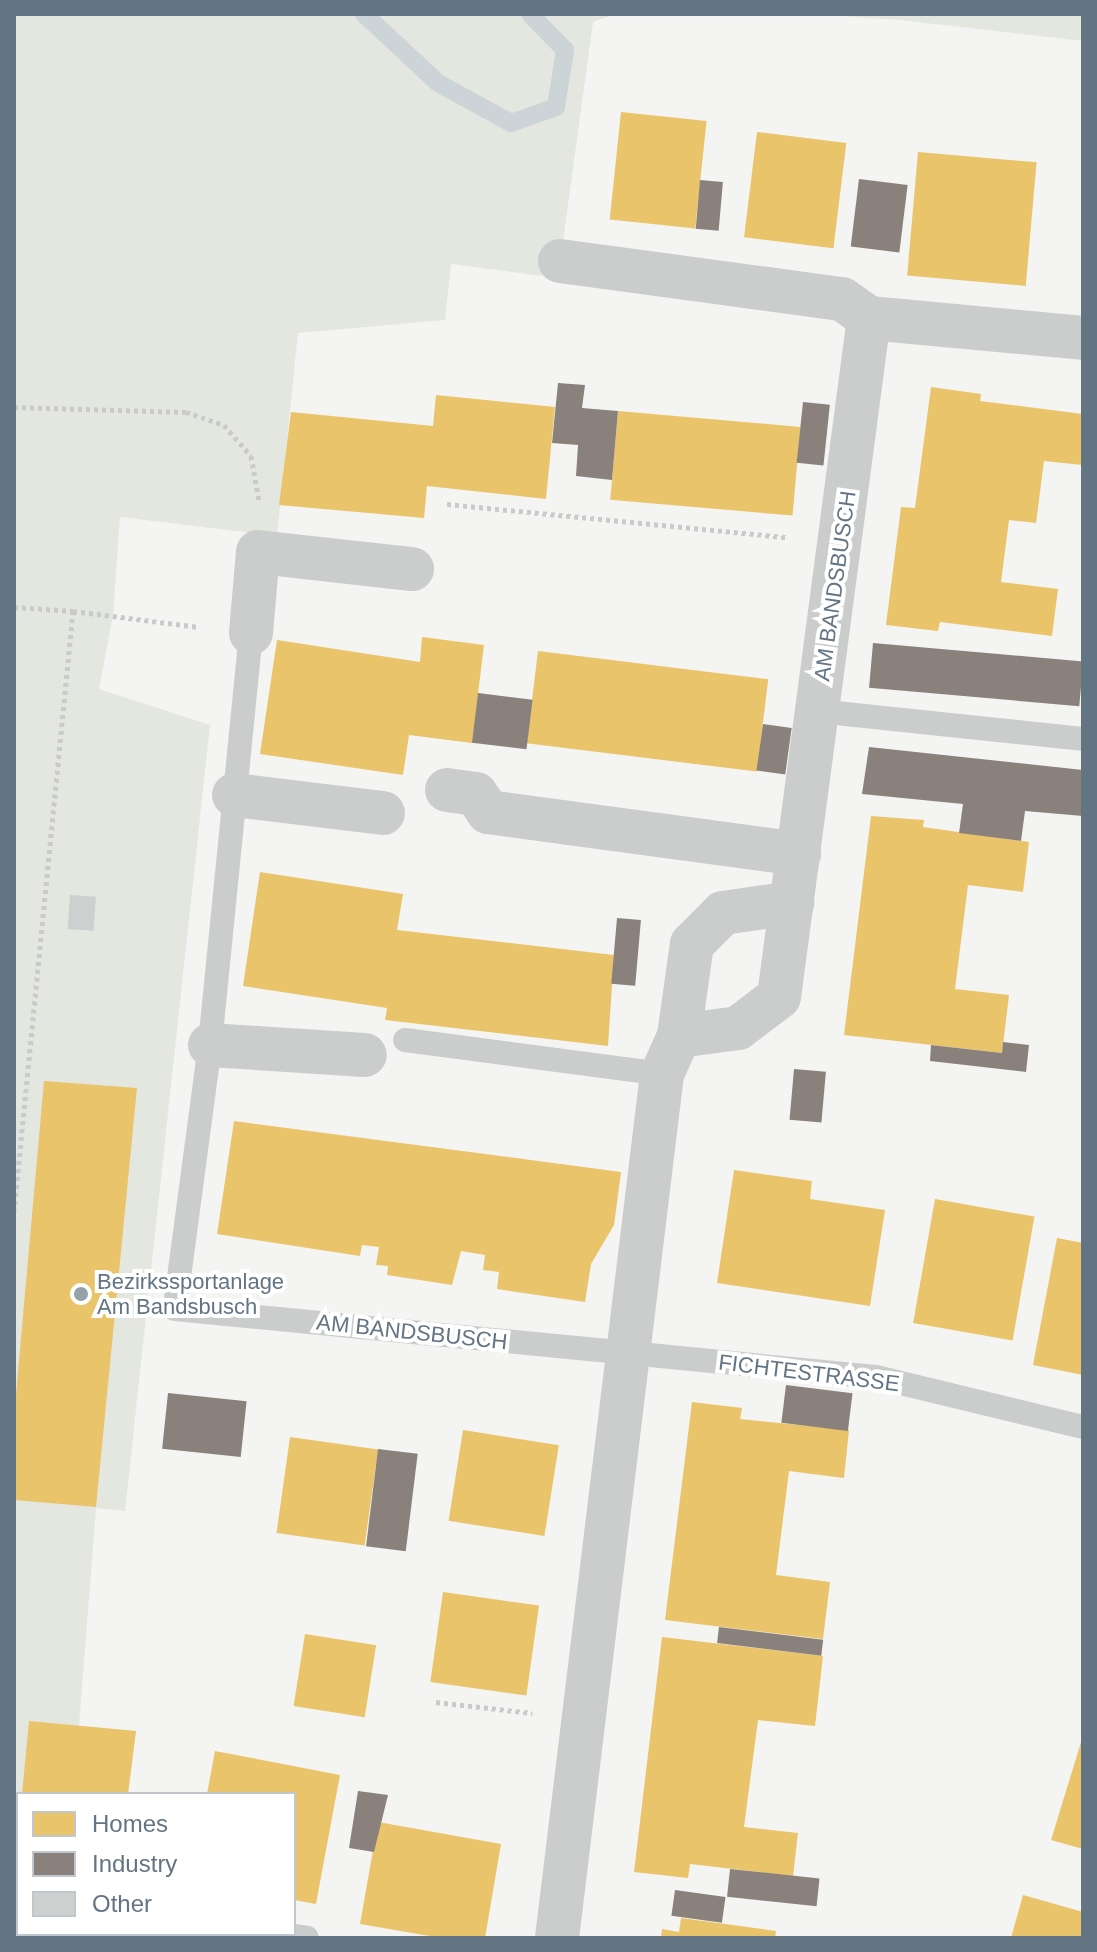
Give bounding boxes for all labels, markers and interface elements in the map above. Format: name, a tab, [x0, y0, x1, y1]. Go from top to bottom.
street label: AM BANDSBUSCH	[809, 489, 861, 683]
place label: Bezirkssportanlage Am Bandsbusch	[97, 1268, 284, 1320]
marker: Bezirkssportanlage Am Bandsbusch	[72, 1285, 90, 1303]
street label: AM BANDSBUSCH	[315, 1309, 509, 1355]
street label: FICHTESTRASSE	[717, 1349, 901, 1397]
legend	[16, 1792, 296, 1936]
text: Homes	[92, 1810, 168, 1837]
text: Industry	[92, 1850, 177, 1877]
text: Other	[92, 1890, 152, 1917]

